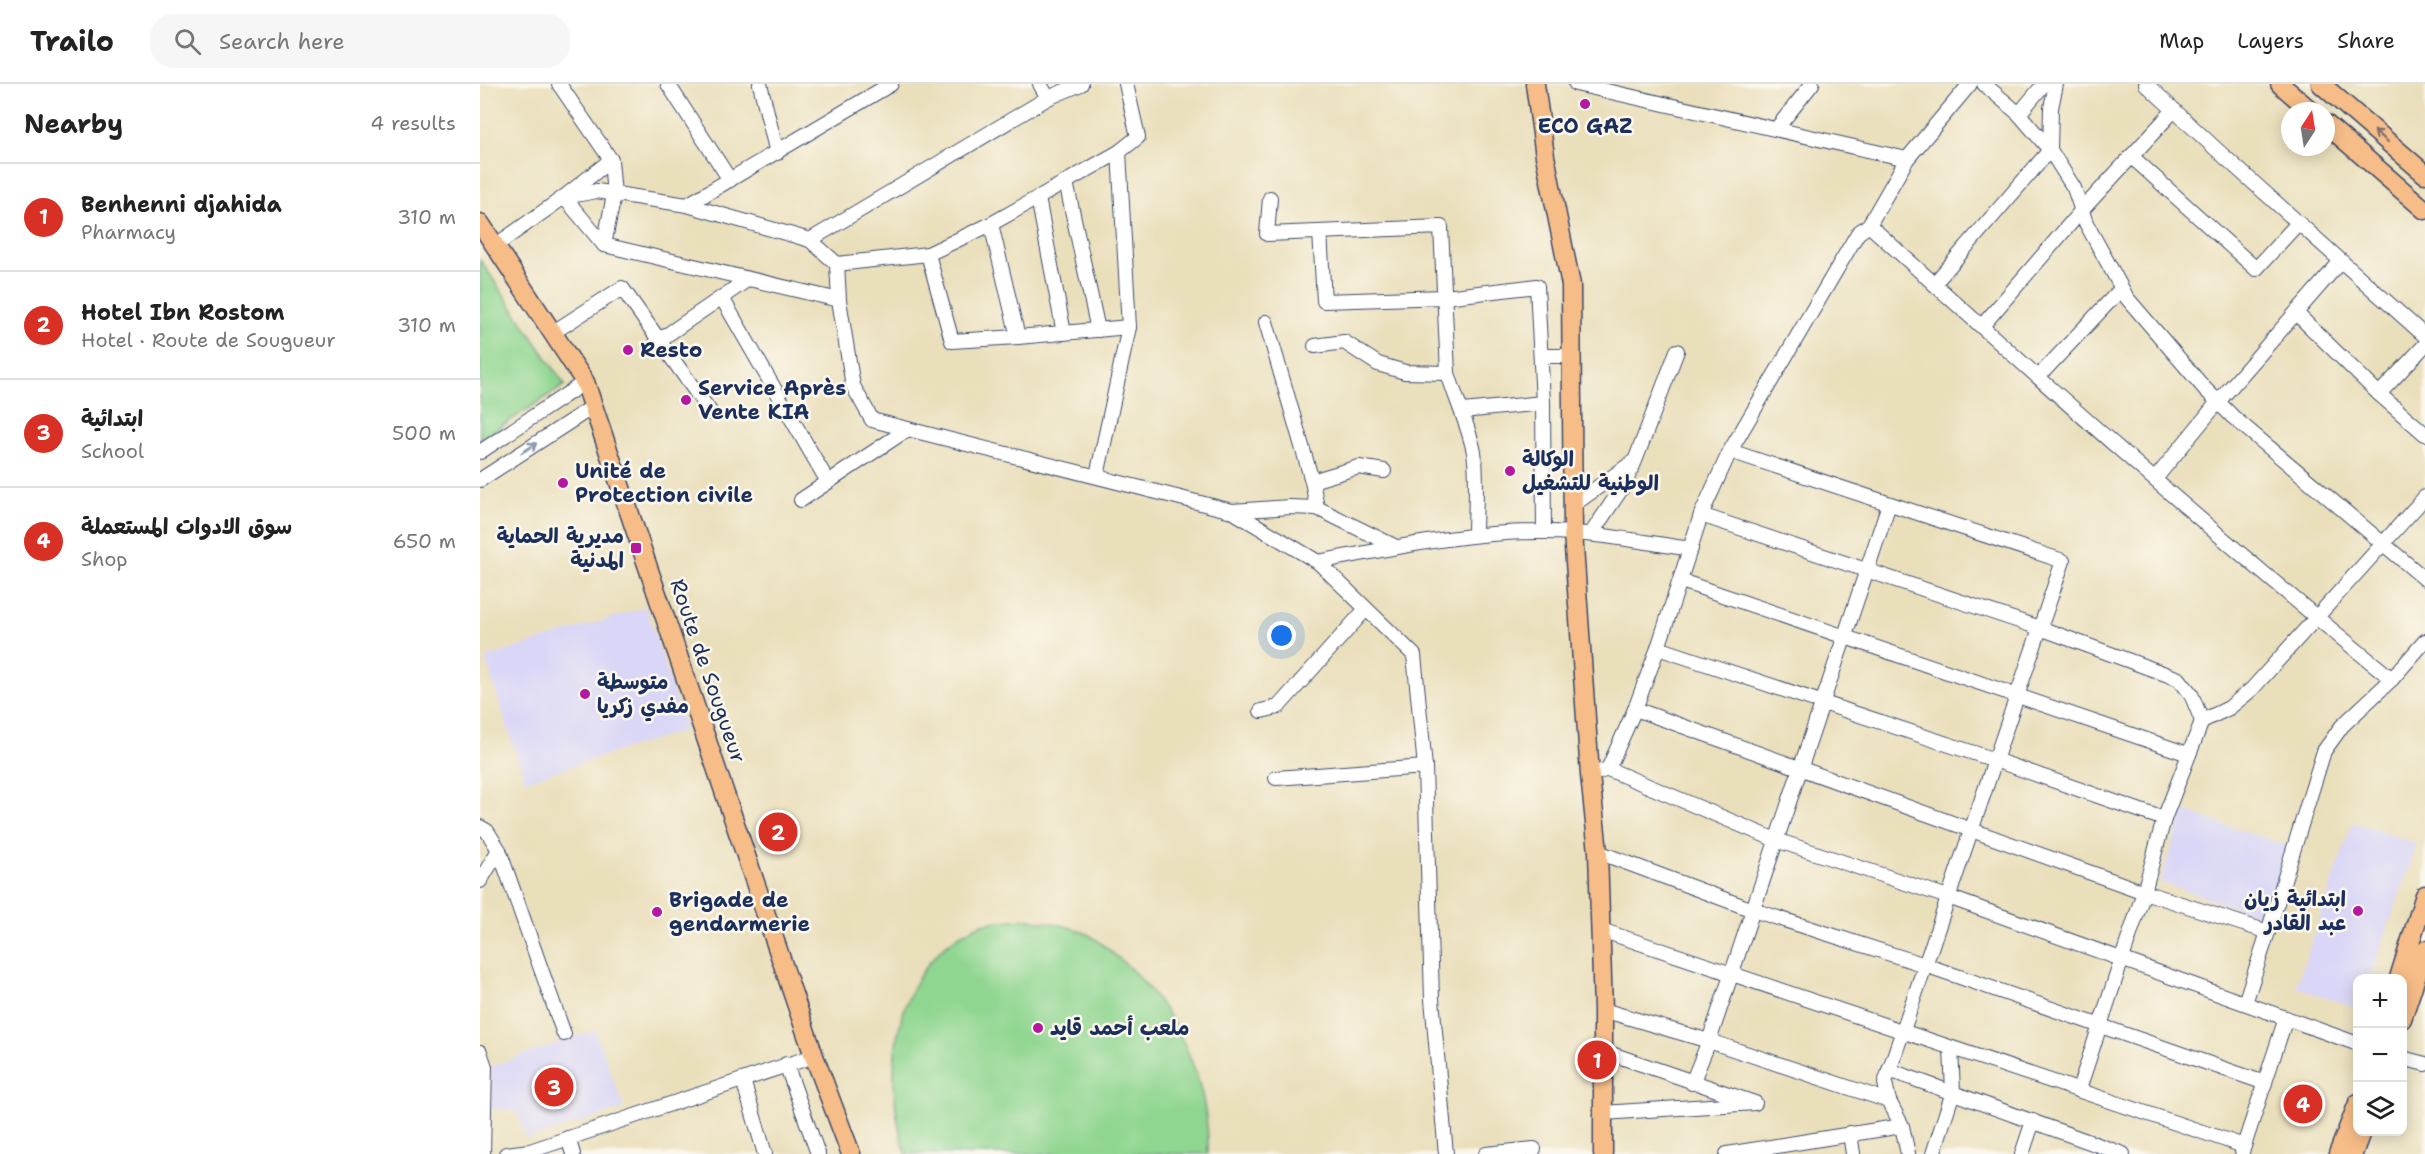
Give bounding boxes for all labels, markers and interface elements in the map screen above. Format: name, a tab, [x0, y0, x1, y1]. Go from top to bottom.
search box	[150, 14, 570, 68]
text: Trailo	[30, 22, 114, 60]
icon: search	[171, 25, 204, 58]
text: Search here	[219, 27, 345, 56]
text: Map	[2159, 27, 2204, 55]
text: Layers	[2237, 27, 2304, 55]
text: Share	[2337, 27, 2395, 55]
marker: ECO GAZ	[1578, 97, 1592, 111]
north arrow	[2281, 102, 2335, 156]
text: Nearby	[24, 106, 123, 141]
text: 4 results	[370, 110, 456, 136]
place label: ECO GAZ	[1538, 112, 1632, 140]
one-way arrow	[2374, 129, 2389, 143]
text: Benhenni djahida	[81, 190, 282, 219]
text: 1	[39, 204, 48, 230]
text: 310 m	[397, 204, 456, 230]
text: Pharmacy	[81, 219, 176, 245]
text: Hotel Ibn Rostom	[81, 298, 285, 327]
text: 2	[37, 312, 51, 338]
text: 310 m	[397, 312, 456, 338]
text: Hotel · Route de Sougueur	[81, 327, 336, 353]
place label: Resto	[640, 336, 702, 364]
marker: Resto	[621, 343, 635, 357]
place label: Service Après Vente KIA	[698, 374, 846, 426]
marker: Service Après Vente KIA	[679, 393, 693, 407]
text: ابتدائية	[81, 404, 143, 433]
text: 3	[37, 420, 51, 446]
text: 500 m	[392, 420, 456, 446]
text: School	[81, 438, 144, 464]
one-way arrow	[520, 442, 537, 454]
place label: الوكالة الوطنية للتشغيل	[1522, 445, 1659, 497]
place label: Unité de Protection civile	[575, 457, 753, 509]
marker: الوكالة الوطنية للتشغيل	[1503, 464, 1517, 478]
marker: Unité de Protection civile	[556, 476, 570, 490]
text: سوق الادوات المستعملة	[81, 512, 292, 541]
place label: مديرية الحماية المدنية	[496, 522, 624, 574]
text: 4	[37, 528, 51, 554]
text: 650 m	[393, 528, 456, 554]
marker: مديرية الحماية المدنية	[629, 541, 643, 555]
text: Shop	[81, 546, 128, 572]
street label: Route de Sougueur	[663, 575, 753, 767]
your location	[1267, 621, 1296, 650]
place label: متوسطة مفدي زكريا	[597, 668, 689, 722]
marker: متوسطة مفدي زكريا	[578, 687, 592, 701]
pin: 2	[758, 810, 798, 855]
place label: ابتدائية زيان عبد القادر	[2244, 885, 2346, 937]
place label: Brigade de gendarmerie	[669, 886, 810, 938]
marker: ابتدائية زيان عبد القادر	[2351, 904, 2365, 918]
marker: Brigade de gendarmerie	[650, 905, 664, 919]
map controls	[2353, 974, 2407, 1136]
button: +	[2353, 974, 2407, 1028]
place label: ملعب أحمد قايد	[1050, 1014, 1189, 1042]
marker: ملعب أحمد قايد	[1031, 1021, 1045, 1035]
button: −	[2353, 1028, 2407, 1082]
pin: 1	[1578, 1038, 1616, 1082]
pin: 3	[534, 1064, 574, 1110]
pin: 4	[2284, 1082, 2322, 1126]
button: layers	[2353, 1082, 2407, 1136]

